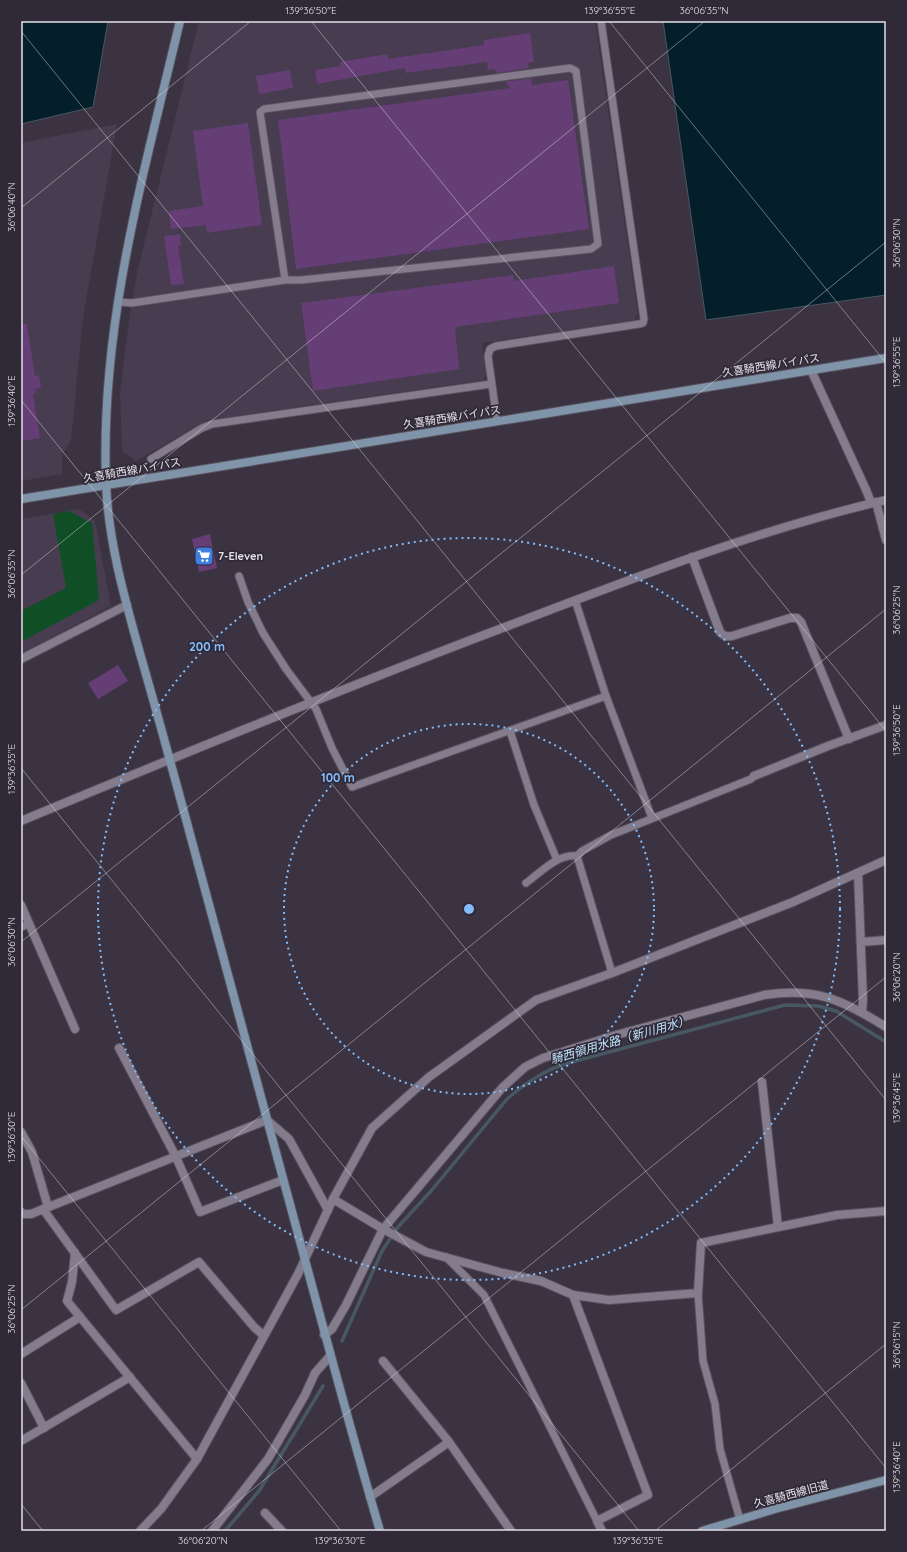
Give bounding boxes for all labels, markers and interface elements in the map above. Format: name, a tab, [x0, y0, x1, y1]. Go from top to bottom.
text: 139°36'50"E	[285, 4, 337, 17]
text: 139°36'55"E	[585, 4, 636, 17]
text: 36°06'35"N	[680, 4, 729, 17]
text: 36°06'40"N	[5, 182, 18, 232]
text: 36°06'30"N	[890, 218, 903, 268]
text: 139°36'55"E	[890, 336, 903, 387]
street label: 久喜騎西線バイパス	[721, 350, 821, 380]
text: 139°36'40"E	[5, 375, 18, 427]
street label: 久喜騎西線バイパス	[402, 402, 502, 432]
street label: 久喜騎西線バイパス	[82, 455, 182, 485]
supermarket icon: 7-Eleven	[193, 545, 215, 567]
place label: 7-Eleven	[218, 549, 263, 563]
text: 36°06'35"N	[5, 550, 18, 599]
text: 36°06'25"N	[890, 585, 903, 635]
text: 200 m	[189, 639, 225, 654]
text: 139°36'50"E	[890, 704, 903, 756]
text: 139°36'35"E	[5, 743, 18, 794]
text: 100 m	[321, 770, 355, 785]
centre of rings	[462, 902, 476, 916]
text: 36°06'30"N	[5, 917, 18, 967]
text: 36°06'20"N	[890, 952, 903, 1002]
water label: 騎西領用水路（新川用水）	[549, 1012, 691, 1067]
text: 139°36'45"E	[890, 1072, 903, 1123]
text: 139°36'30"E	[5, 1111, 18, 1163]
text: 36°06'25"N	[5, 1284, 18, 1334]
text: 36°06'15"N	[890, 1321, 903, 1369]
text: 139°36'40"E	[890, 1441, 903, 1493]
street label: 久喜騎西線旧道	[752, 1477, 830, 1511]
text: 36°06'20"N	[178, 1534, 228, 1547]
text: 139°36'30"E	[314, 1534, 366, 1547]
text: 139°36'35"E	[613, 1534, 664, 1547]

